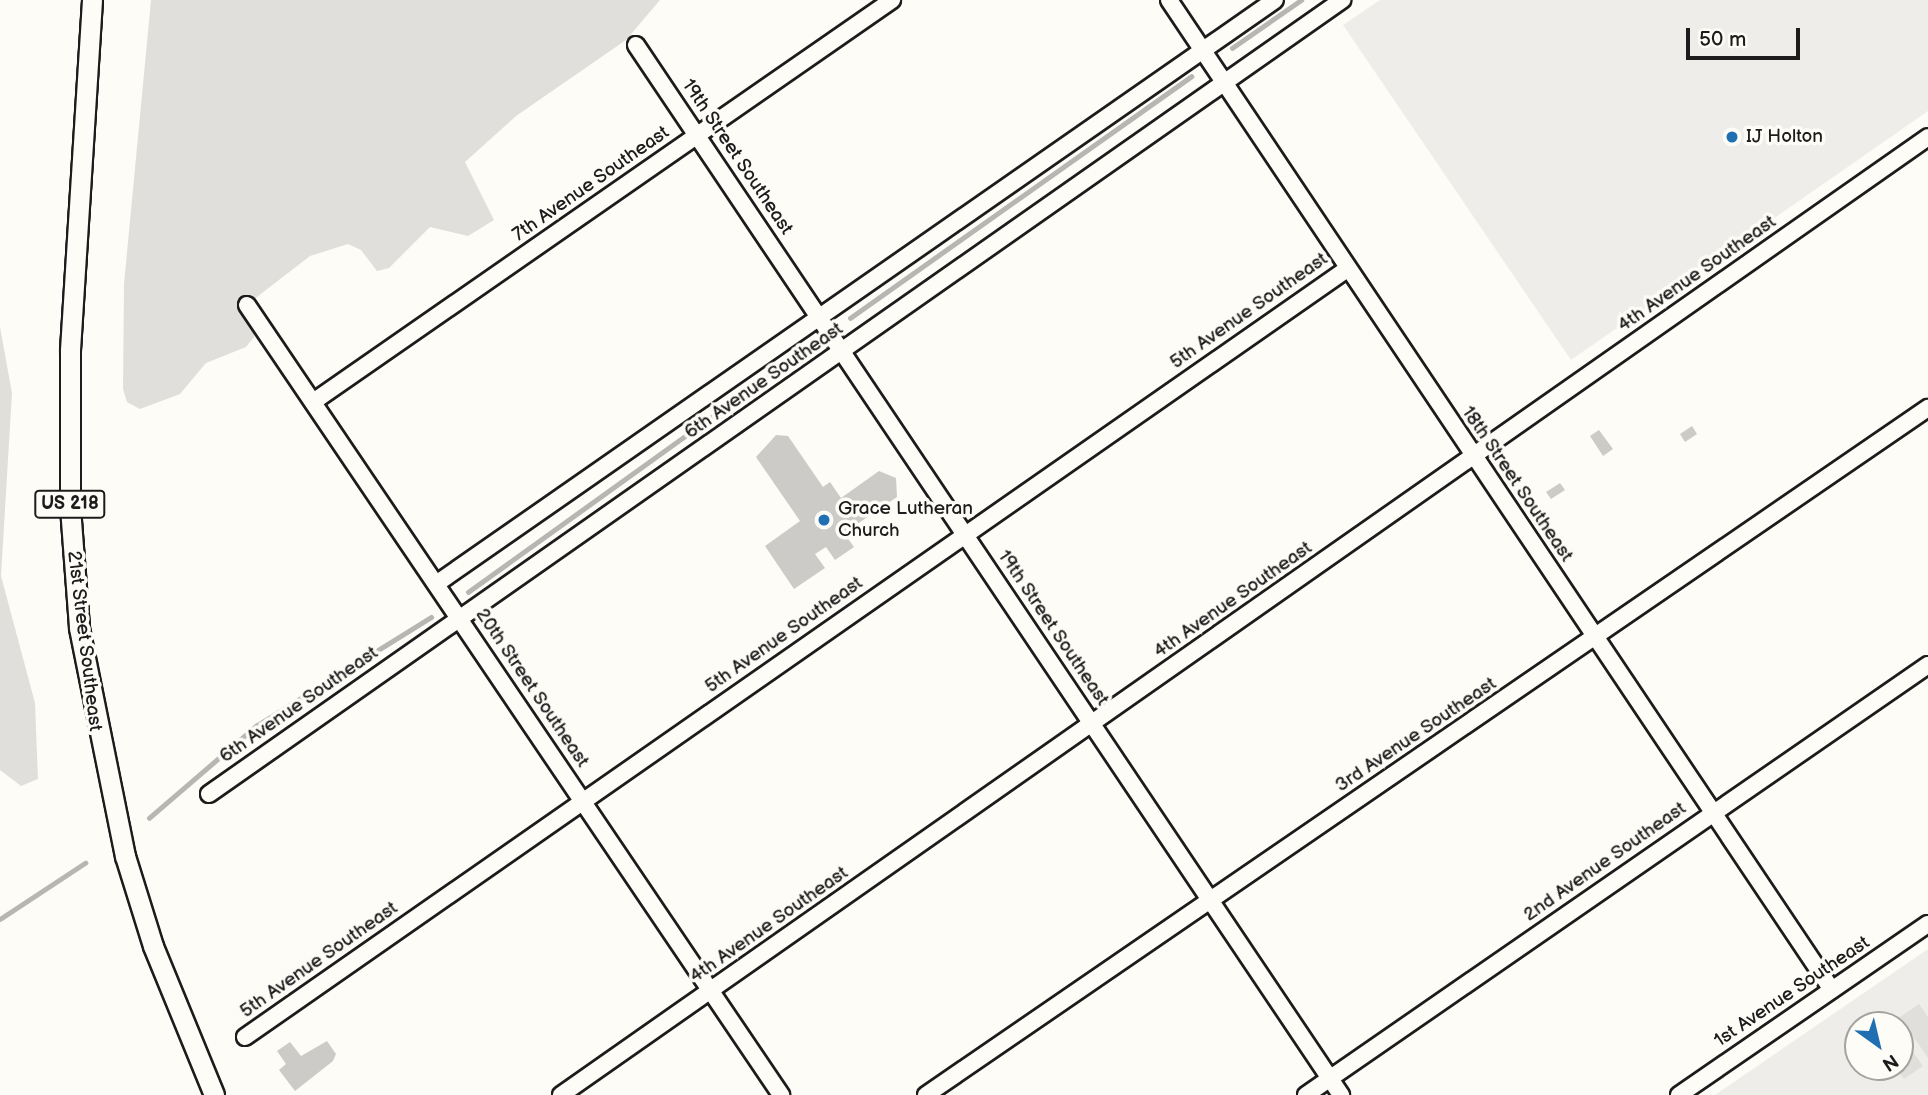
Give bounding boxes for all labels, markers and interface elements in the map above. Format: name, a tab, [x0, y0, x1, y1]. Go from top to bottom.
scale bar	[1690, 14, 1804, 58]
text: 50 m	[1699, 27, 1746, 52]
street label: 19th Street Southeast	[676, 75, 798, 239]
street label: 7th Avenue Southeast	[508, 121, 674, 247]
place label: IJ Holton	[1746, 126, 1823, 148]
marker: IJ Holton	[1724, 129, 1740, 145]
street label: 4th Avenue Southeast	[1613, 211, 1781, 337]
street label: 5th Avenue Southeast	[1166, 248, 1332, 374]
street label: 6th Avenue Southeast	[680, 318, 848, 444]
street label: 18th Street Southeast	[1456, 402, 1578, 566]
road number: US 218	[33, 490, 107, 518]
place label: Grace Lutheran Church	[838, 498, 973, 542]
marker: Grace Lutheran Church	[816, 512, 832, 528]
street label: 4th Avenue Southeast	[1149, 537, 1317, 663]
street label: 19th Street Southeast	[992, 546, 1114, 710]
street label: 21st Street Southeast	[62, 549, 106, 733]
street label: 5th Avenue Southeast	[701, 572, 867, 698]
street label: 20th Street Southeast	[470, 604, 594, 772]
street label: 6th Avenue Southeast	[215, 642, 383, 768]
street label: 3rd Avenue Southeast	[1331, 673, 1501, 797]
street label: 2nd Avenue Southeast	[1519, 797, 1691, 927]
street label: 4th Avenue Southeast	[685, 862, 853, 988]
street label: 5th Avenue Southeast	[236, 897, 402, 1023]
street label: 1st Avenue Southeast	[1710, 931, 1874, 1053]
north arrow	[1844, 1011, 1914, 1081]
text: N	[1878, 1049, 1902, 1076]

